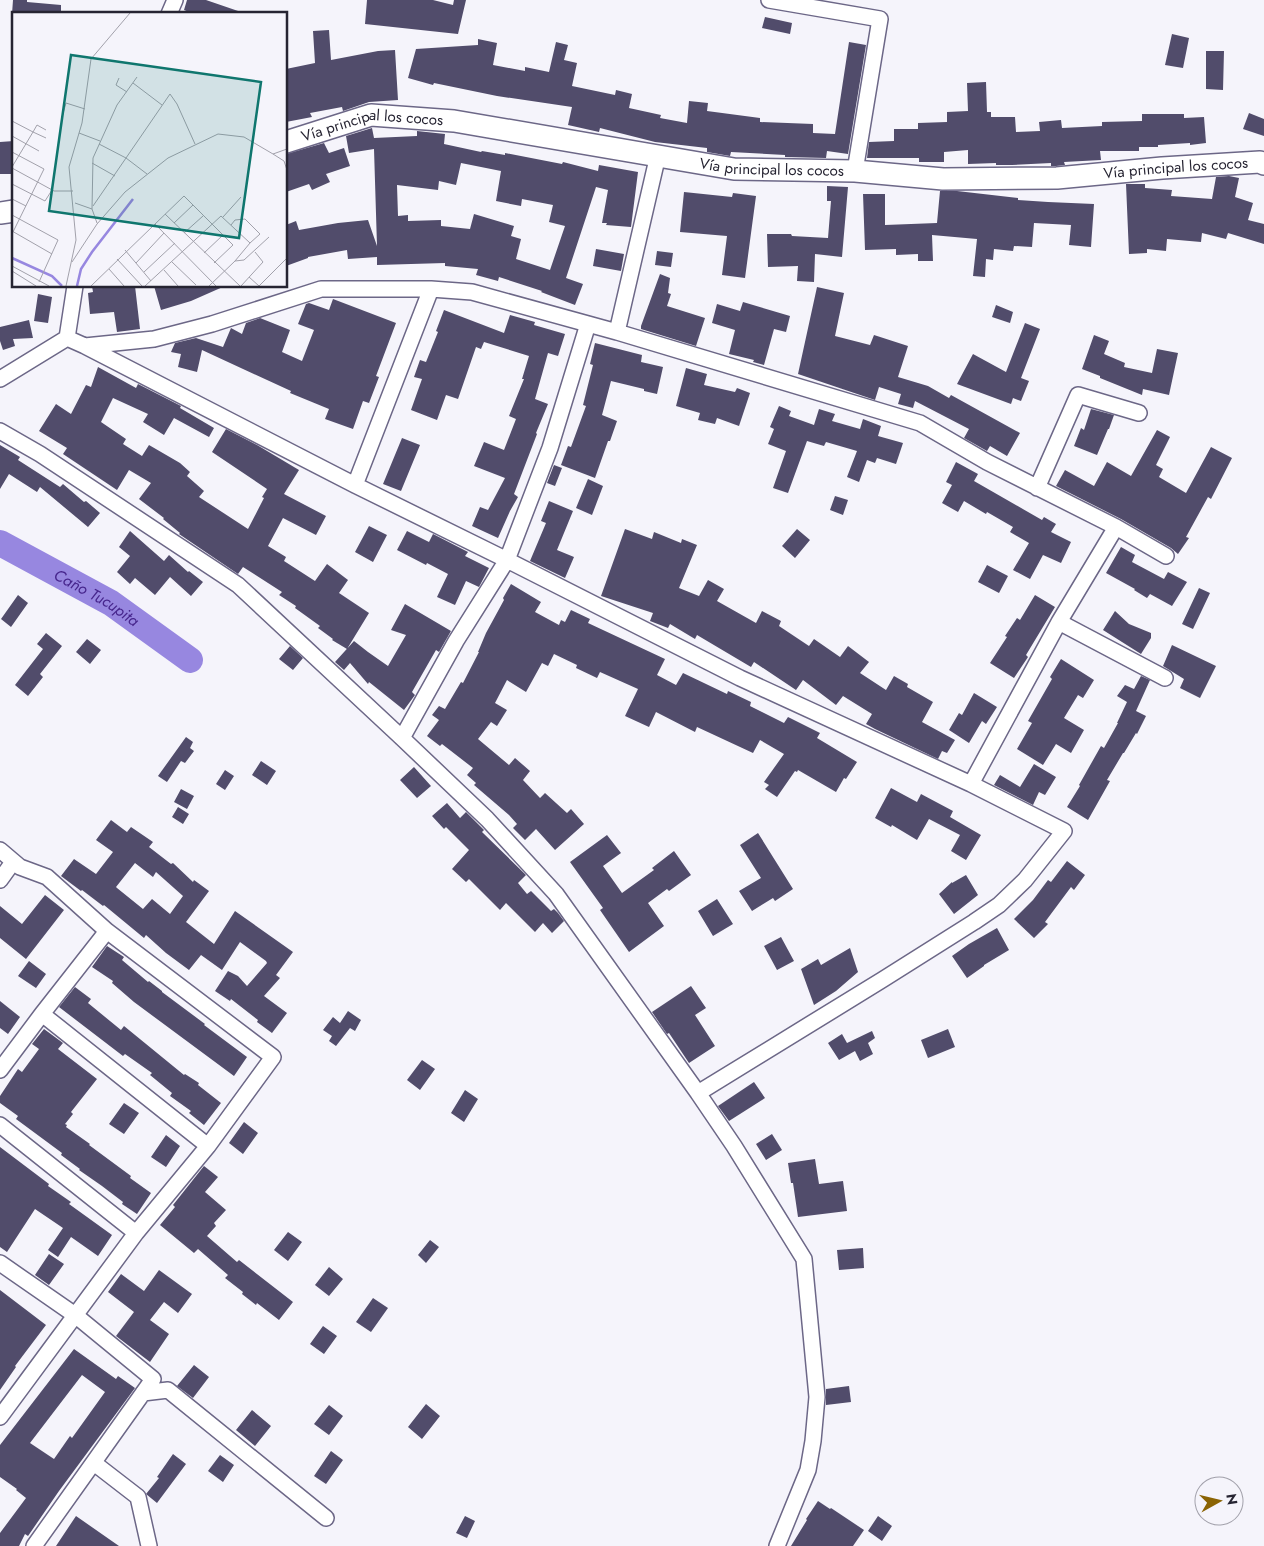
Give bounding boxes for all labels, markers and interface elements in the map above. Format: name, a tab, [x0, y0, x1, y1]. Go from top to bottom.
inset map	[12, 12, 288, 288]
street label: Vía principal los cocos	[298, 104, 444, 147]
street label: Vía principal los cocos	[698, 152, 844, 182]
street label: Vía principal los cocos	[1102, 152, 1249, 185]
water label: Caño Tucupita	[50, 563, 144, 632]
north arrow	[1194, 1476, 1244, 1526]
text: N	[1221, 1492, 1243, 1506]

